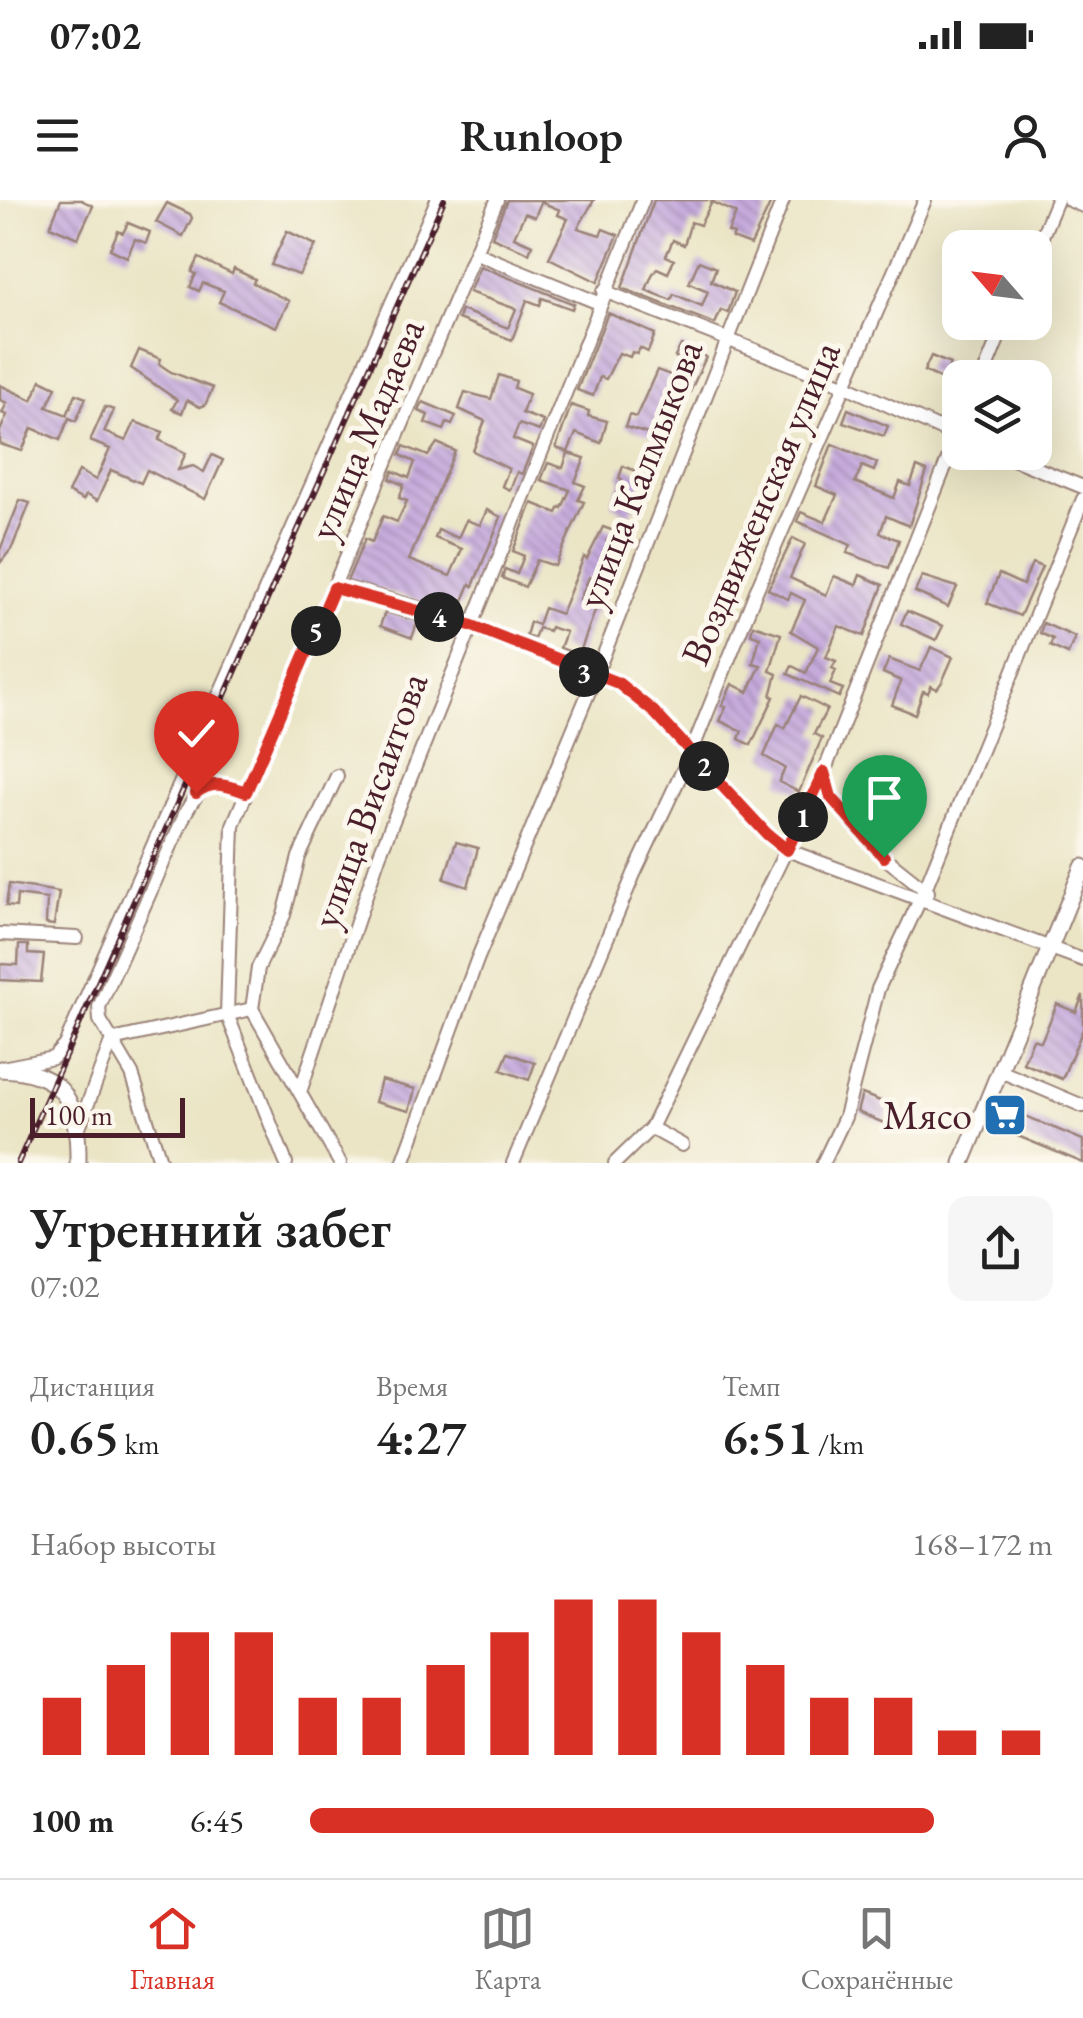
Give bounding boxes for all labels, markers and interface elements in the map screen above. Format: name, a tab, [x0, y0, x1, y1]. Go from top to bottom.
text: 07:02	[50, 11, 141, 60]
text: Runloop	[460, 106, 623, 164]
icon: menu	[30, 108, 85, 163]
icon: person	[998, 108, 1053, 163]
north arrow	[942, 230, 1052, 340]
map controls	[942, 230, 1052, 470]
street label: улица Мадаева	[296, 311, 436, 547]
street label: улица Калмыкова	[564, 332, 714, 616]
street label: Воздвиженская улица	[668, 333, 852, 673]
button: layers	[942, 360, 1052, 470]
pin: 4	[414, 592, 464, 642]
text: 4	[432, 599, 446, 635]
pin: 5	[291, 606, 341, 656]
text: 5	[309, 613, 323, 649]
pin: 3	[559, 647, 609, 697]
text: 3	[577, 654, 591, 690]
street label: улица Висаитова	[299, 665, 439, 935]
pin	[154, 691, 239, 794]
icon: check	[169, 706, 224, 761]
pin: 2	[679, 741, 729, 791]
text: 2	[697, 748, 711, 784]
pin	[842, 755, 927, 858]
icon: arrive	[857, 770, 912, 825]
pin: 1	[778, 792, 828, 842]
text: 1	[796, 799, 810, 835]
place label: Мясо	[883, 1089, 972, 1141]
supermarket icon: Мясо	[982, 1092, 1028, 1138]
scale bar	[30, 1093, 185, 1138]
text: 100 m	[45, 1097, 113, 1133]
text: Утренний забег	[30, 1192, 391, 1263]
button: share	[948, 1196, 1053, 1301]
text: 07:02	[30, 1265, 99, 1307]
text: Дистанция	[30, 1368, 155, 1404]
text: Время	[376, 1368, 448, 1404]
text: Темп	[722, 1368, 780, 1404]
text: 0.65	[30, 1404, 119, 1469]
text: 4:27	[376, 1404, 467, 1469]
text: 6:51	[722, 1404, 813, 1469]
text: km	[119, 1426, 160, 1462]
text: /km	[813, 1426, 864, 1462]
text: Набор высоты	[30, 1523, 216, 1565]
text: 168–172 m	[912, 1523, 1053, 1565]
text: 100 m	[30, 1800, 114, 1842]
text: 6:45	[190, 1800, 244, 1842]
tab: Главная	[130, 1901, 215, 1997]
tab: Карта	[474, 1901, 541, 1997]
tab: Сохранённые	[801, 1901, 953, 1997]

